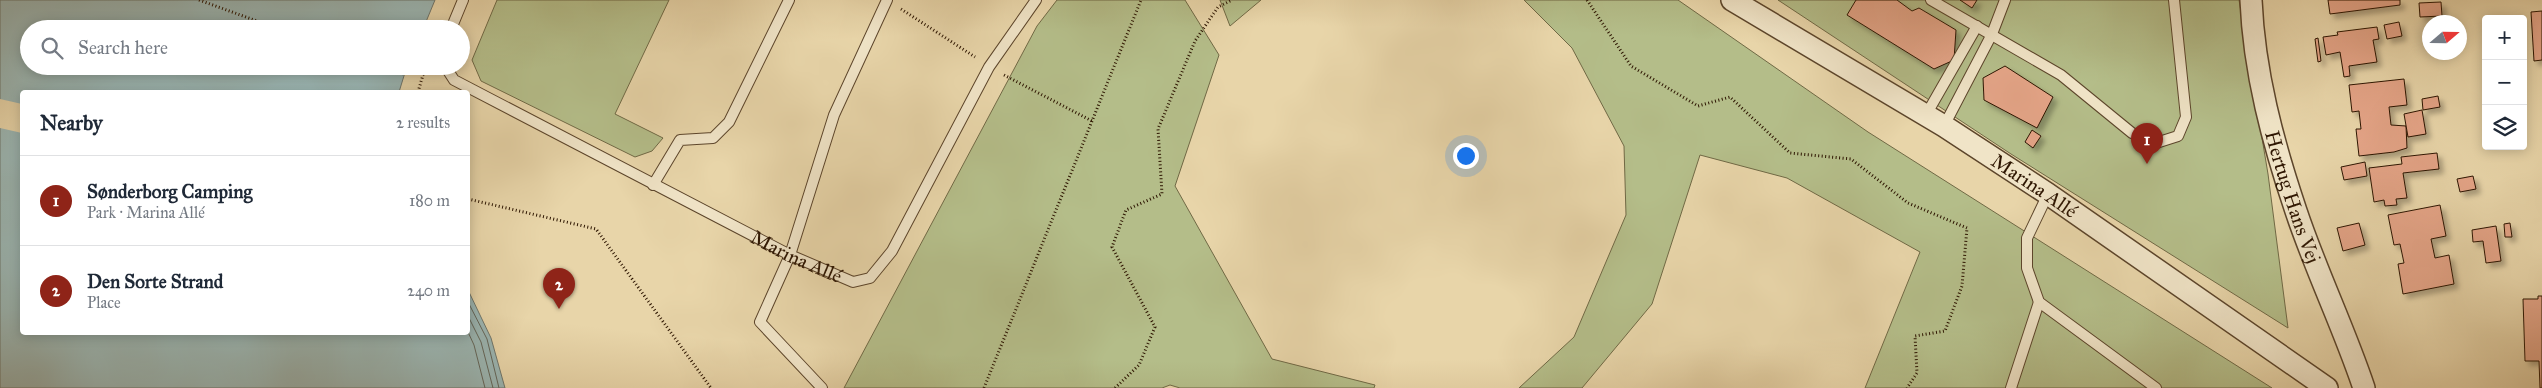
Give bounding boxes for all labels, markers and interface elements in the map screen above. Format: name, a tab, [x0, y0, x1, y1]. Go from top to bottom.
north arrow	[2422, 15, 2467, 60]
map controls	[2482, 15, 2527, 150]
button: +	[2482, 15, 2527, 60]
search box	[20, 20, 470, 75]
icon: search	[38, 34, 66, 62]
text: Search here	[78, 36, 168, 59]
button: −	[2482, 60, 2527, 105]
button: layers	[2482, 105, 2527, 150]
text: Nearby	[40, 110, 103, 136]
text: 2 results	[396, 113, 450, 132]
pin: 1	[2131, 123, 2163, 164]
street label: Hertug Hans Vej	[2260, 128, 2326, 267]
your location	[1453, 143, 1479, 169]
street label: Marina Allé	[1987, 148, 2083, 223]
text: Sønderborg Camping	[87, 180, 252, 203]
text: 1	[53, 191, 59, 210]
text: 180 m	[409, 191, 450, 210]
text: Park · Marina Allé	[87, 203, 205, 222]
street label: Marina Allé	[747, 225, 846, 288]
pin: 2	[543, 268, 575, 309]
text: Den Sorte Strand	[87, 270, 223, 293]
text: 2	[52, 281, 60, 300]
text: 240 m	[407, 281, 450, 300]
text: Place	[87, 293, 121, 312]

